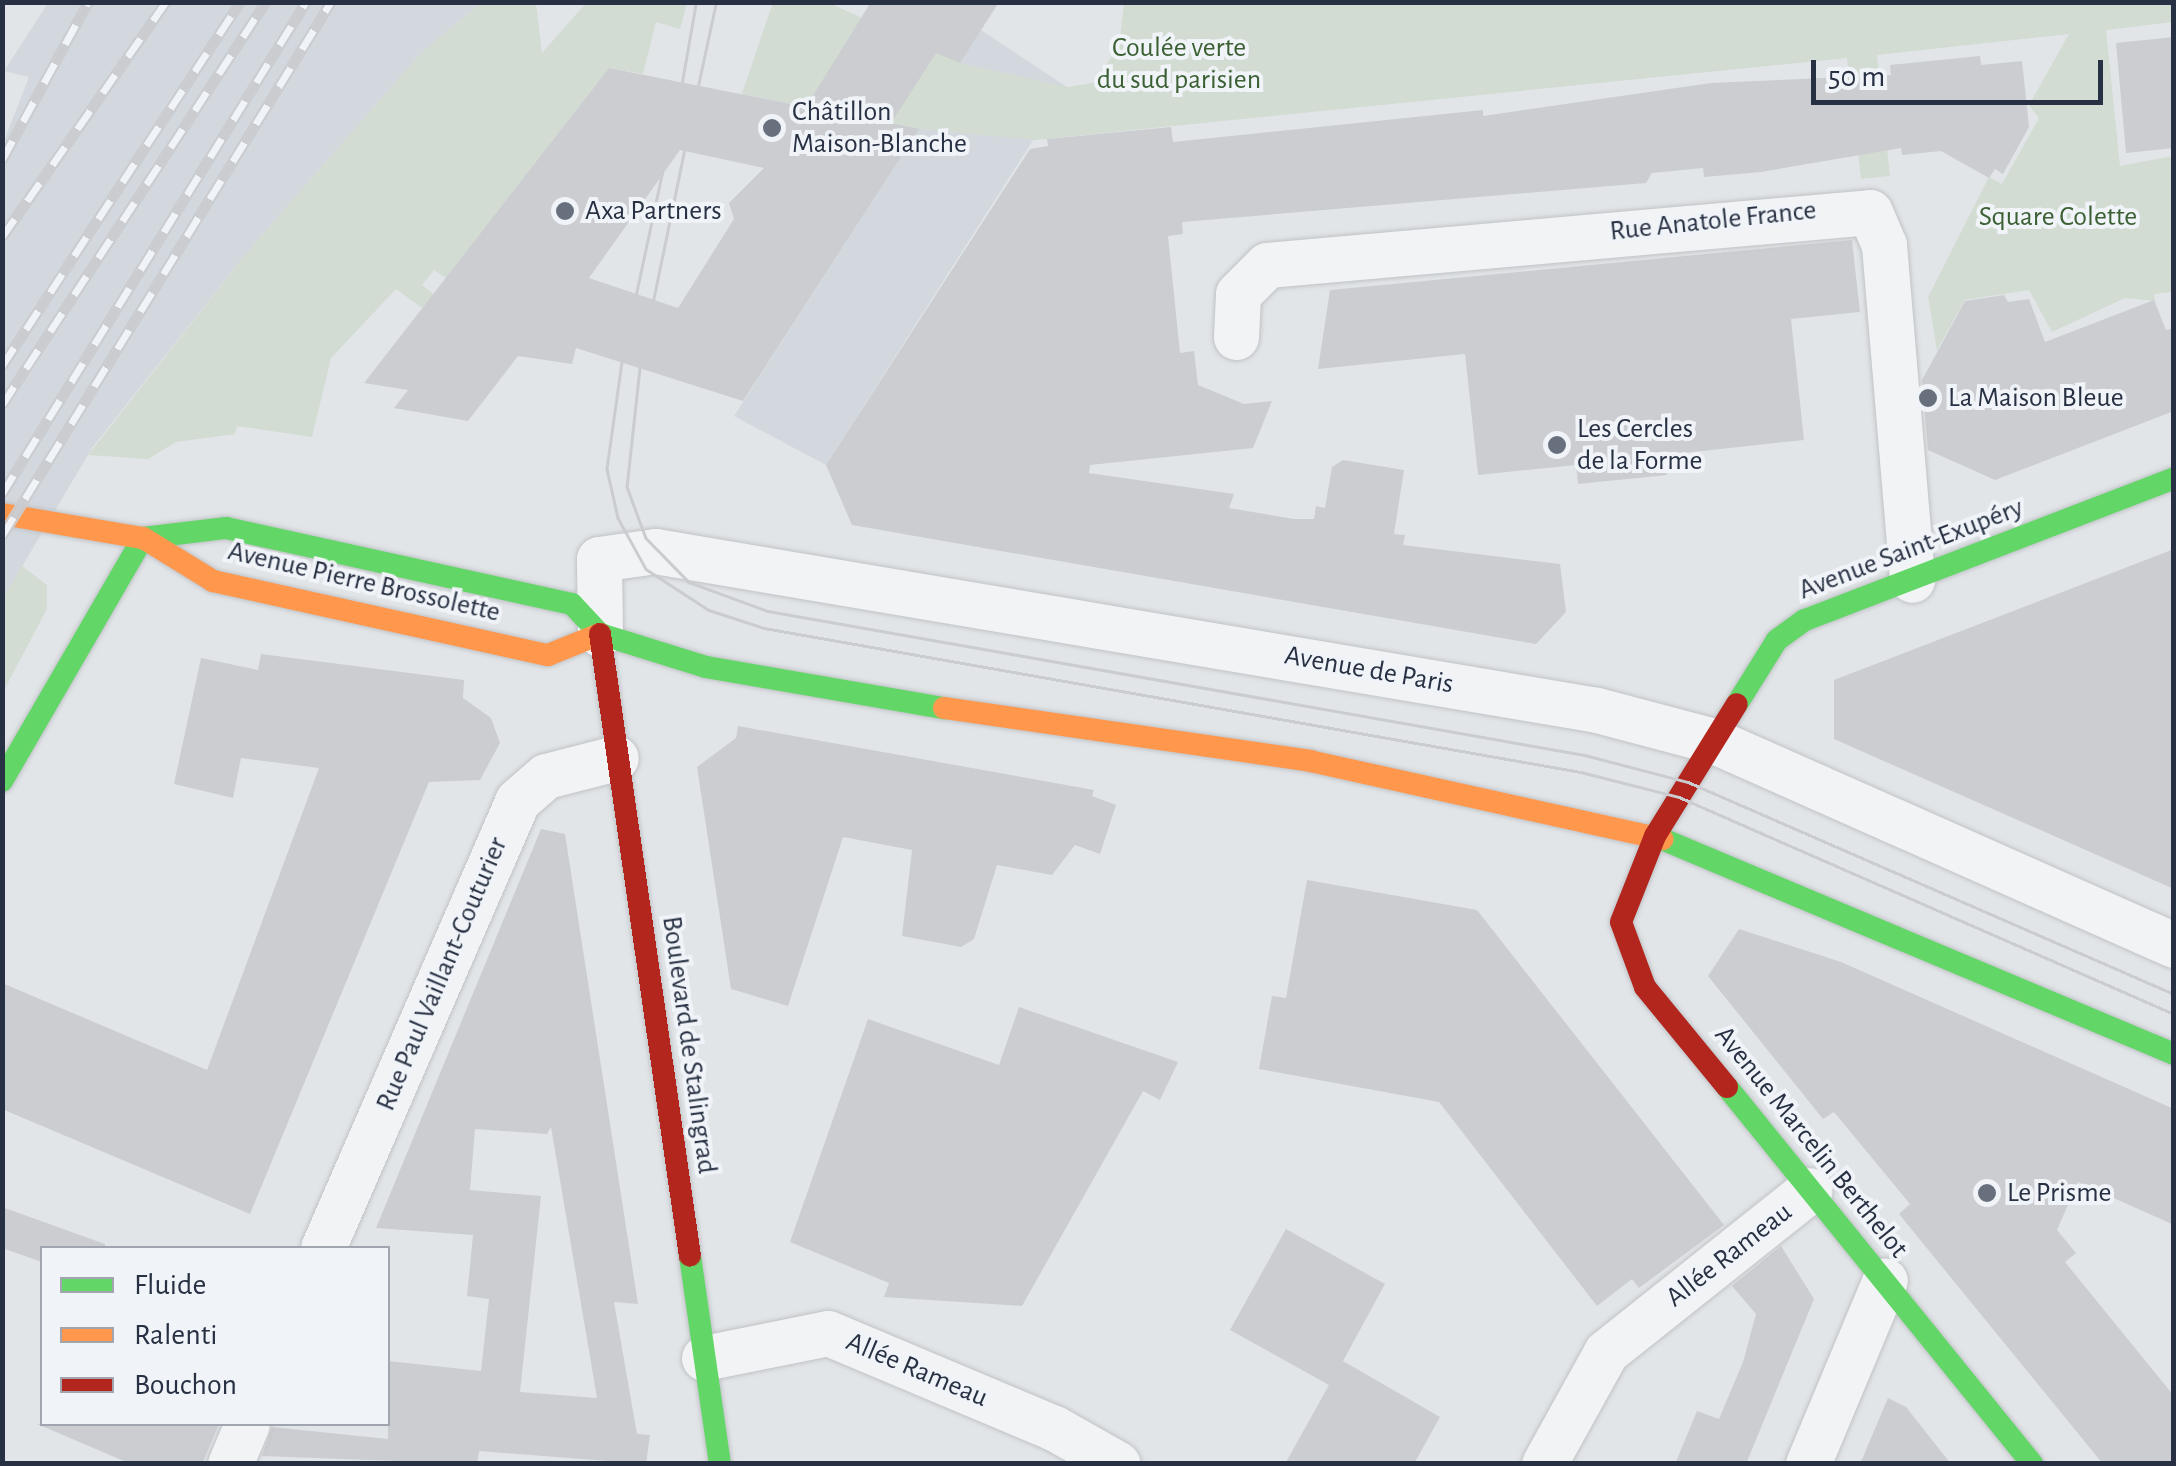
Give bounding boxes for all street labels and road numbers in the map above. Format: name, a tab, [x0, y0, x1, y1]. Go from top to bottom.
street label: Rue Anatole France	[1608, 193, 1818, 249]
street label: Avenue Saint-Exupéry	[1794, 491, 2028, 607]
street label: Avenue Pierre Brossolette	[225, 534, 503, 630]
street label: Avenue de Paris	[1282, 639, 1456, 701]
street label: Rue Paul Vaillant-Couturier	[369, 832, 515, 1116]
street label: Boulevard de Stalingrad	[654, 914, 724, 1176]
street label: Avenue Marcelin Berthelot	[1707, 1019, 1915, 1265]
street label: Allée Rameau	[1659, 1195, 1799, 1315]
street label: Allée Rameau	[841, 1325, 993, 1415]

